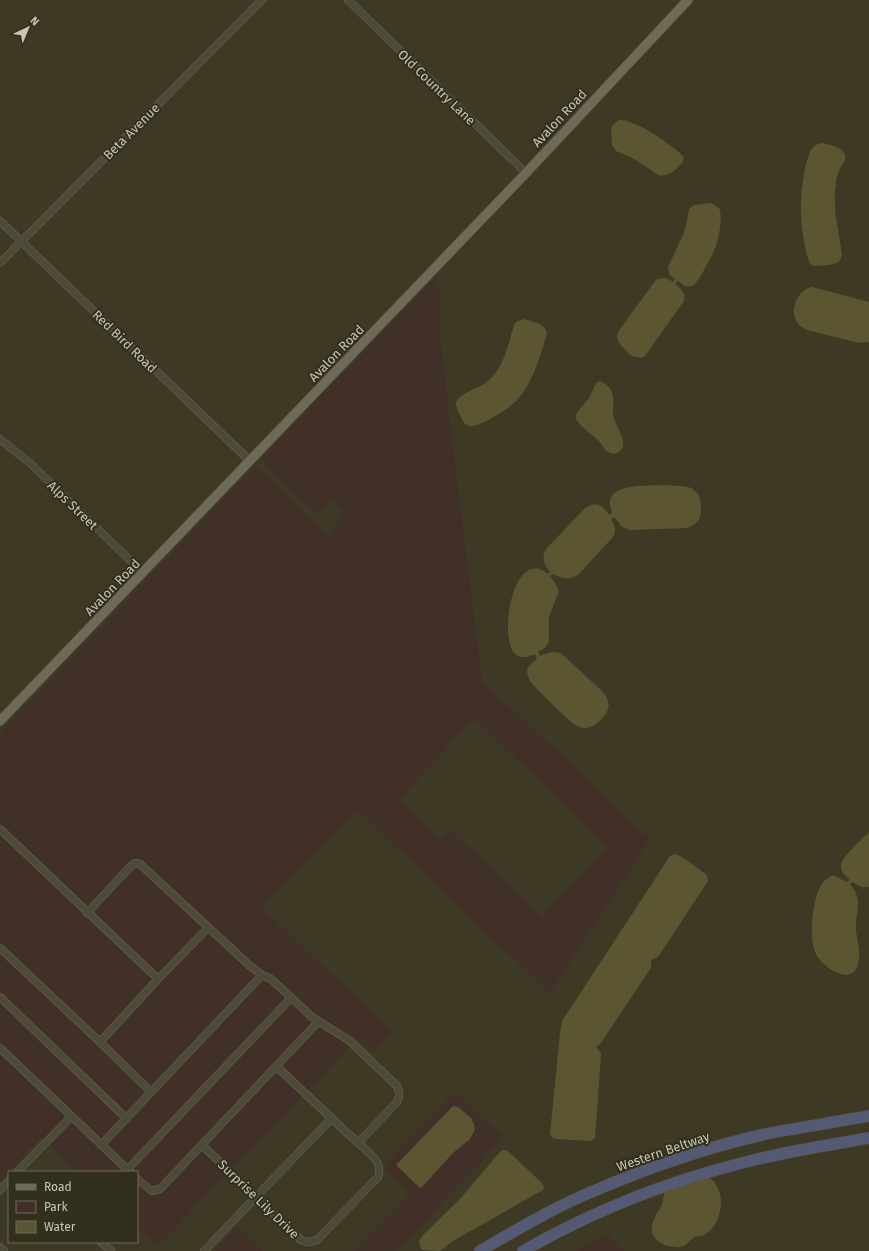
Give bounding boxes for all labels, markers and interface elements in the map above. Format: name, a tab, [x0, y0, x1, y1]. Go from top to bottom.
north arrow	[8, 8, 48, 48]
text: N	[27, 14, 42, 28]
street label: Old Country Lane	[395, 47, 478, 128]
street label: Avalon Road	[529, 87, 590, 150]
street label: Beta Avenue	[100, 100, 163, 163]
street label: Red Bird Road	[89, 307, 160, 376]
street label: Avalon Road	[306, 322, 367, 385]
street label: Alps Street	[45, 478, 101, 533]
street label: Avalon Road	[82, 556, 143, 619]
street label: Western Beltway	[615, 1128, 712, 1174]
street label: Surprise Lily Drive	[215, 1157, 302, 1242]
legend	[8, 1171, 138, 1243]
text: Road	[44, 1180, 72, 1194]
text: Park	[44, 1200, 68, 1214]
text: Water	[44, 1220, 76, 1234]

